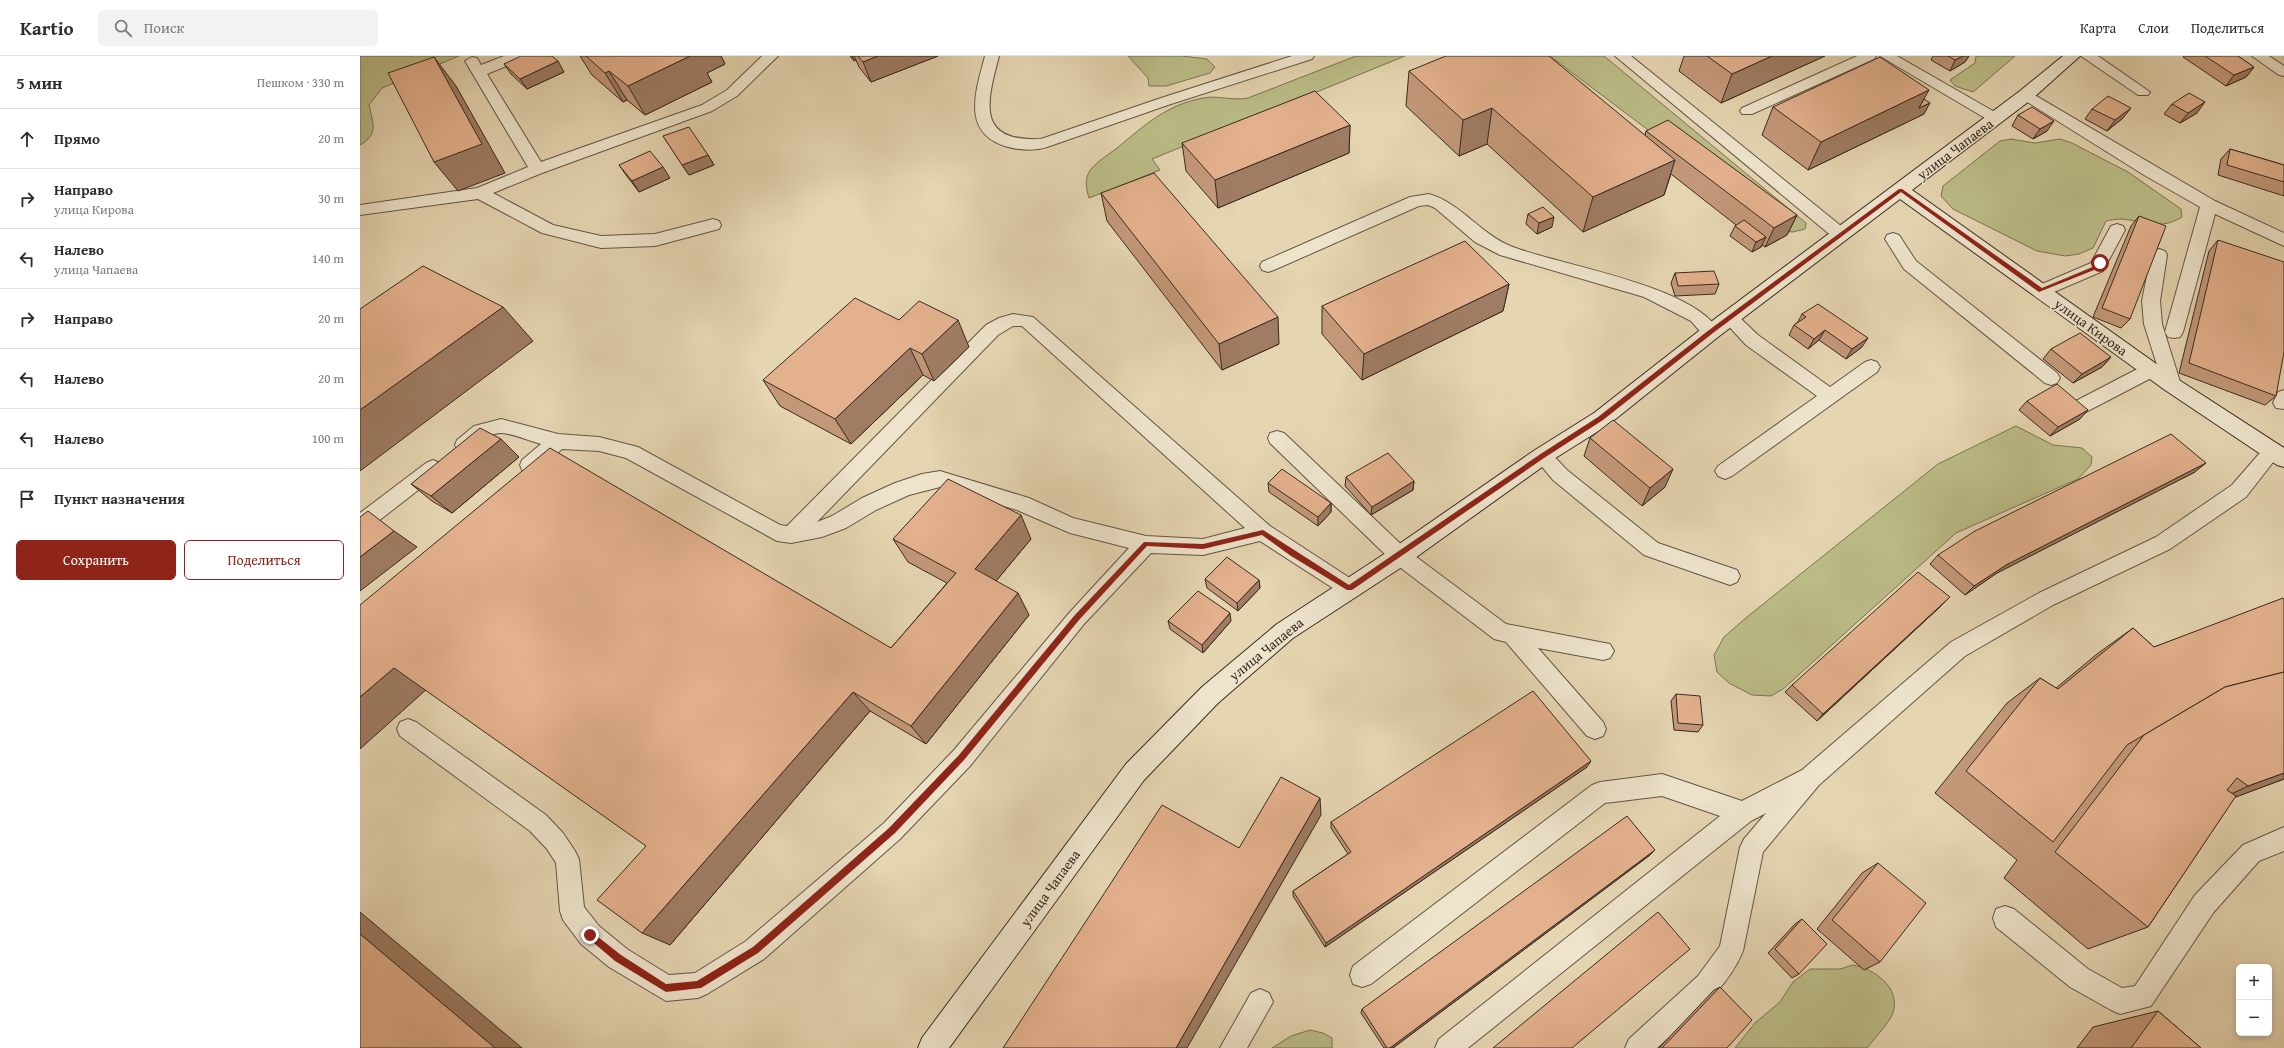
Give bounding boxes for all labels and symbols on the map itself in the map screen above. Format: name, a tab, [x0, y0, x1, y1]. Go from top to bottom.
street label: улица Чапаева	[1912, 114, 1998, 185]
route start	[2091, 254, 2109, 272]
street label: улица Кирова	[2050, 293, 2132, 361]
street label: улица Чапаева	[1224, 612, 1308, 686]
street label: улица Чапаева	[1015, 845, 1085, 931]
route end	[581, 926, 599, 944]

